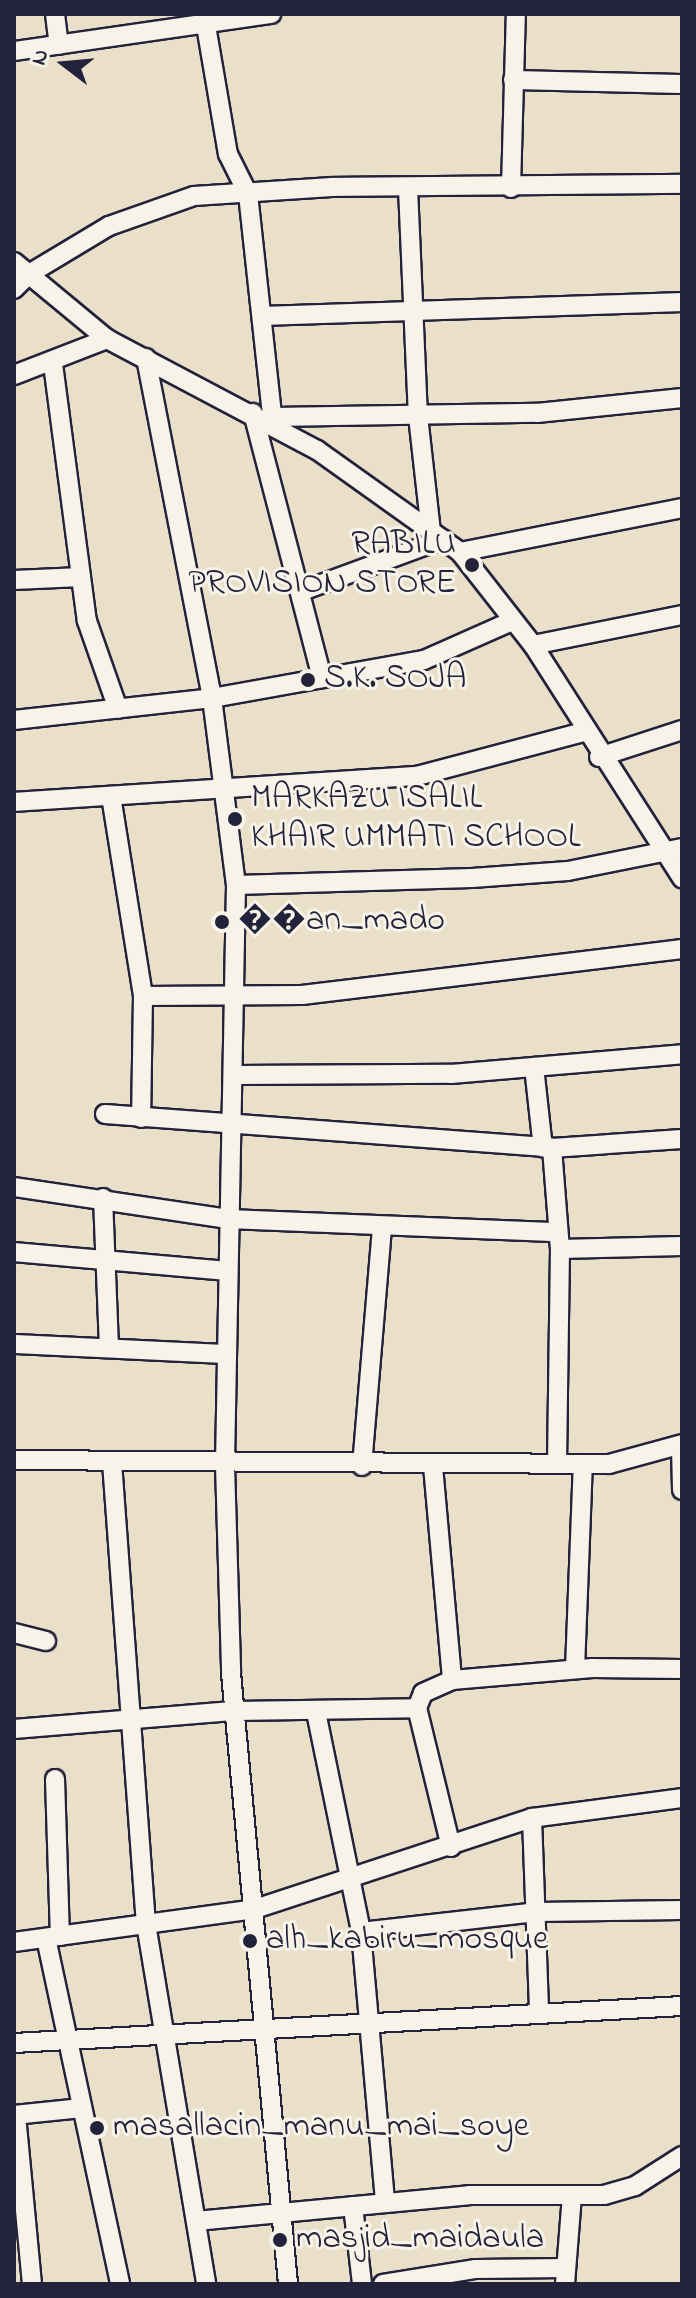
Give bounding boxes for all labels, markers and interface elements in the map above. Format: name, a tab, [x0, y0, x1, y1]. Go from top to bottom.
north arrow	[24, 24, 104, 104]
text: N	[23, 46, 58, 69]
place label: RABILU PROVISION STORE	[188, 525, 456, 604]
marker: RABILU PROVISION STORE	[463, 556, 481, 574]
place label: S.K. SOJA	[324, 660, 466, 700]
marker: S.K. SOJA	[299, 671, 317, 689]
place label: MARKAZU ISALIL KHAIR UMMATI SCHOOL	[251, 779, 581, 858]
marker: MARKAZU ISALIL KHAIR UMMATI SCHOOL	[226, 810, 244, 828]
place label: ��an_mado	[238, 902, 445, 942]
marker: ��an_mado	[213, 913, 231, 931]
place label: alh_kabiru_mosque	[266, 1921, 548, 1961]
marker: alh_kabiru_mosque	[241, 1932, 259, 1950]
place label: masallacin_manu_mai_soye	[113, 2108, 529, 2148]
marker: masallacin_manu_mai_soye	[88, 2119, 106, 2137]
place label: masjid_maidaula	[296, 2220, 544, 2260]
marker: masjid_maidaula	[271, 2231, 289, 2249]

